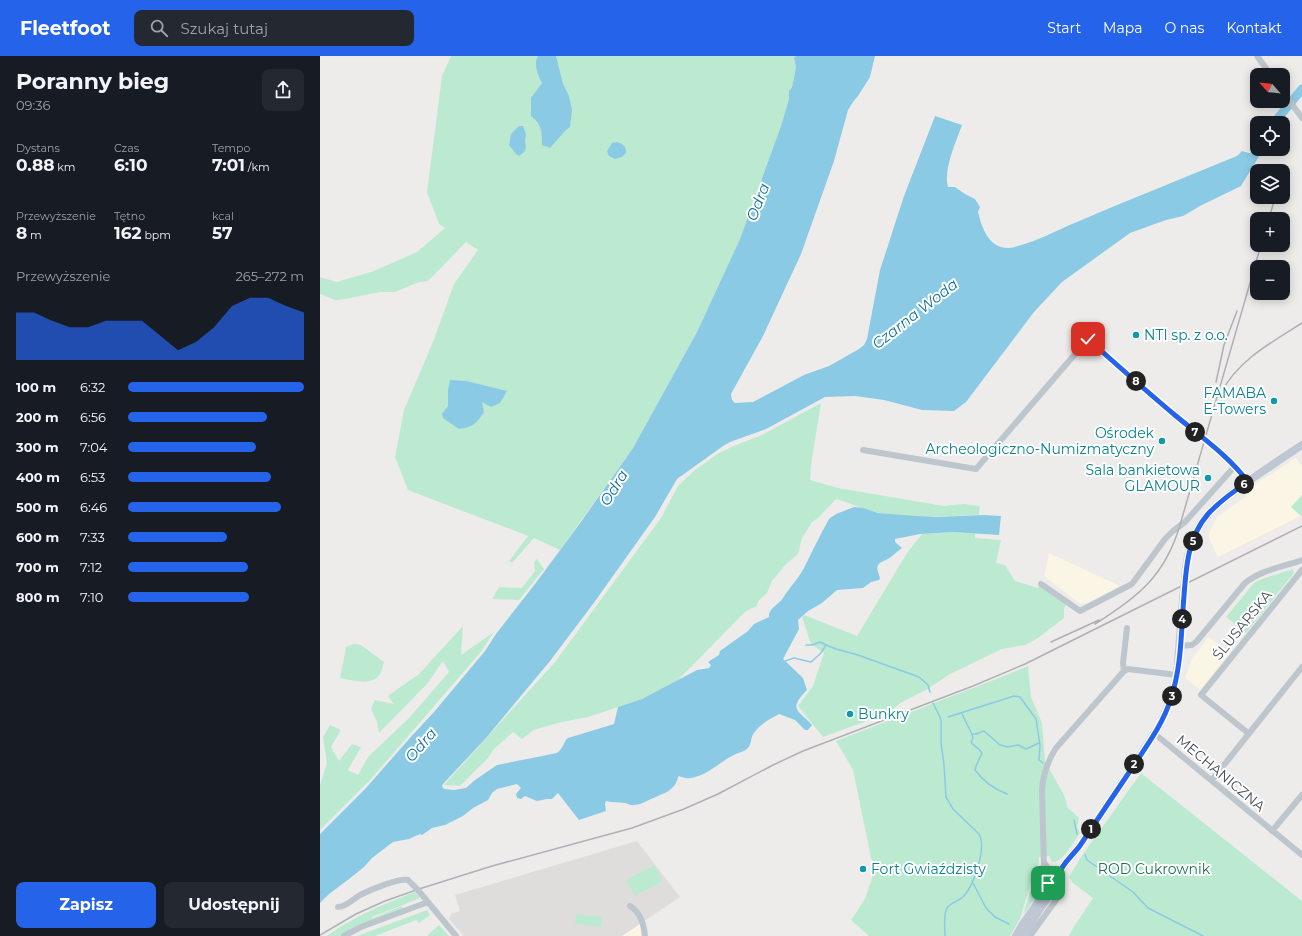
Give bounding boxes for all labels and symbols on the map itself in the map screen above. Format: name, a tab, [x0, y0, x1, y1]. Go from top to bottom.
north arrow	[1250, 68, 1290, 108]
water label: Odra	[742, 180, 773, 223]
water label: Czarna Woda	[868, 274, 961, 353]
pin	[1071, 322, 1105, 356]
place label: NTI sp. z o.o.	[1144, 326, 1228, 344]
marker: NTI sp. z o.o.	[1131, 330, 1141, 340]
pin: 8	[1126, 371, 1146, 391]
place label: FAMABA E-Towers	[1203, 384, 1267, 418]
marker: FAMABA E-Towers	[1269, 396, 1279, 406]
pin: 7	[1185, 422, 1205, 442]
place label: Ośrodek Archeologiczno-Numizmatyczny	[926, 424, 1155, 458]
marker: Ośrodek Archeologiczno-Numizmatyczny	[1157, 436, 1167, 446]
place label: Sala bankietowa GLAMOUR	[1085, 461, 1200, 495]
water label: Odra	[595, 466, 632, 509]
marker: Sala bankietowa GLAMOUR	[1203, 473, 1213, 483]
pin: 6	[1234, 474, 1254, 494]
pin: 5	[1183, 531, 1203, 551]
street label: ŚLUSARSKA	[1208, 586, 1276, 664]
pin: 4	[1172, 609, 1192, 629]
pin: 3	[1162, 686, 1182, 706]
place label: Bunkry	[858, 705, 909, 723]
marker: Bunkry	[845, 709, 855, 719]
water label: Odra	[401, 724, 441, 766]
street label: MECHANICZNA	[1173, 731, 1270, 816]
pin: 2	[1124, 754, 1144, 774]
pin: 1	[1081, 819, 1101, 839]
place label: Fort Gwiaździsty	[871, 860, 986, 878]
park label: ROD Cukrownik	[1098, 860, 1211, 878]
marker: Fort Gwiaździsty	[858, 864, 868, 874]
pin	[1031, 866, 1065, 900]

